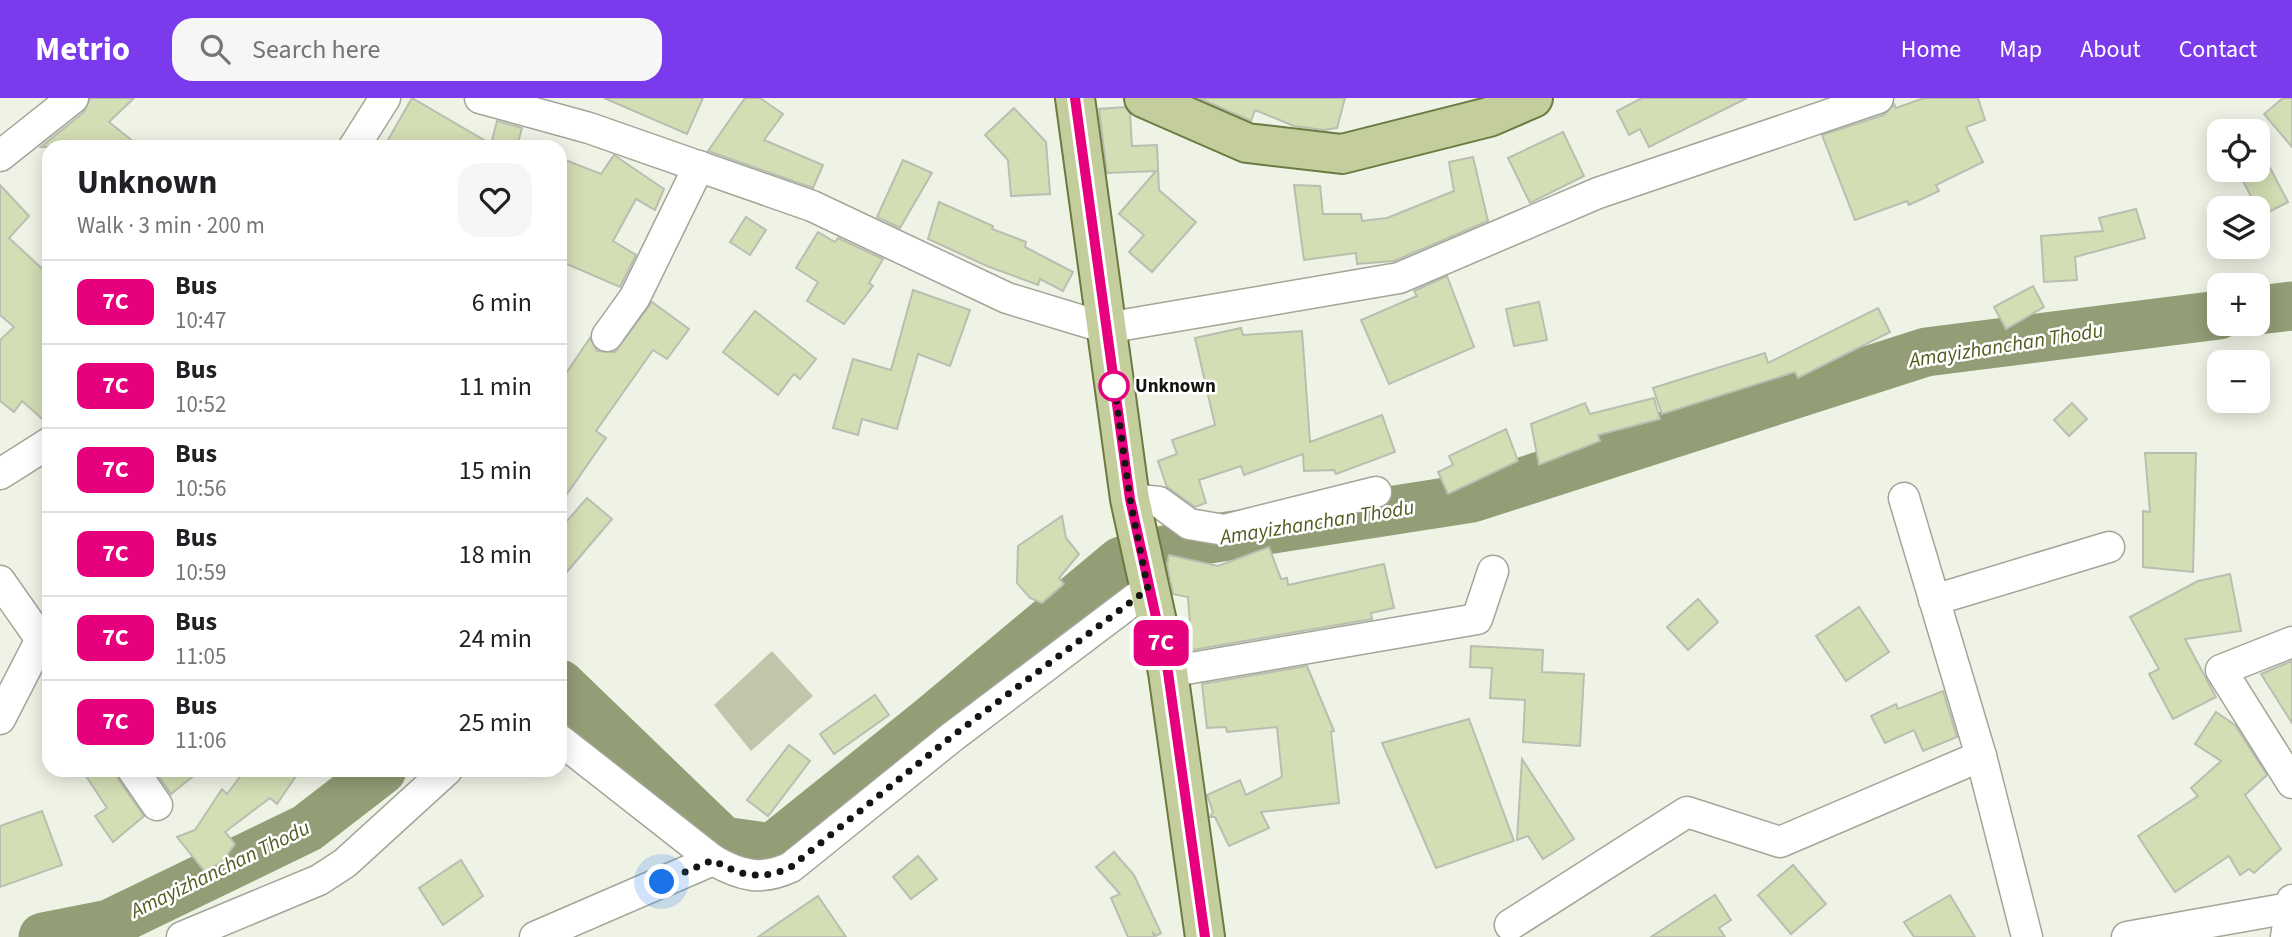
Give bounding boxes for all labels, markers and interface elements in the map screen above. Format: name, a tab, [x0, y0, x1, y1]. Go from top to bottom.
search box	[172, 18, 662, 81]
text: Metrio	[35, 26, 130, 73]
icon: search	[196, 30, 234, 68]
text: Search here	[252, 31, 380, 68]
text: Home	[1901, 32, 1961, 67]
text: Map	[1999, 32, 2042, 67]
text: About	[2080, 32, 2141, 67]
text: Contact	[2179, 32, 2257, 67]
map controls	[2207, 119, 2270, 413]
button: locate	[2207, 119, 2270, 182]
text: Unknown	[77, 159, 217, 206]
button: heart	[458, 163, 532, 237]
button: layers	[2207, 196, 2270, 259]
text: Walk · 3 min · 200 m	[77, 209, 265, 242]
text: Bus	[175, 267, 217, 304]
button: +	[2207, 273, 2270, 336]
text: 7C	[102, 284, 129, 319]
text: 6 min	[472, 284, 532, 321]
text: 10:47	[175, 304, 226, 337]
water label: Amayizhanchan Thodu	[1905, 315, 2105, 375]
button: −	[2207, 350, 2270, 413]
text: Bus	[175, 351, 217, 388]
text: 7C	[102, 368, 129, 403]
text: 11 min	[459, 368, 532, 405]
marker: Unknown	[1099, 371, 1129, 401]
place label: Unknown	[1135, 373, 1216, 400]
text: 10:52	[175, 388, 226, 421]
text: Bus	[175, 435, 217, 472]
text: 7C	[102, 452, 129, 487]
text: 15 min	[459, 452, 532, 489]
text: 10:56	[175, 472, 226, 505]
water label: Amayizhanchan Thodu	[1216, 492, 1416, 552]
text: Bus	[175, 519, 217, 556]
text: 7C	[102, 536, 129, 571]
text: 18 min	[459, 536, 532, 573]
text: 10:59	[175, 556, 226, 589]
text: Bus	[175, 603, 217, 640]
text: 7C	[102, 620, 129, 655]
text: 24 min	[459, 620, 532, 657]
line badge: 7C	[1130, 620, 1192, 666]
text: 7C	[1148, 625, 1174, 660]
text: 11:05	[175, 640, 226, 673]
text: Bus	[175, 687, 217, 724]
text: 7C	[102, 704, 129, 739]
text: 25 min	[459, 704, 532, 741]
text: 11:06	[175, 724, 226, 757]
water label: Amayizhanchan Thodu	[123, 812, 315, 926]
your location	[644, 864, 679, 899]

